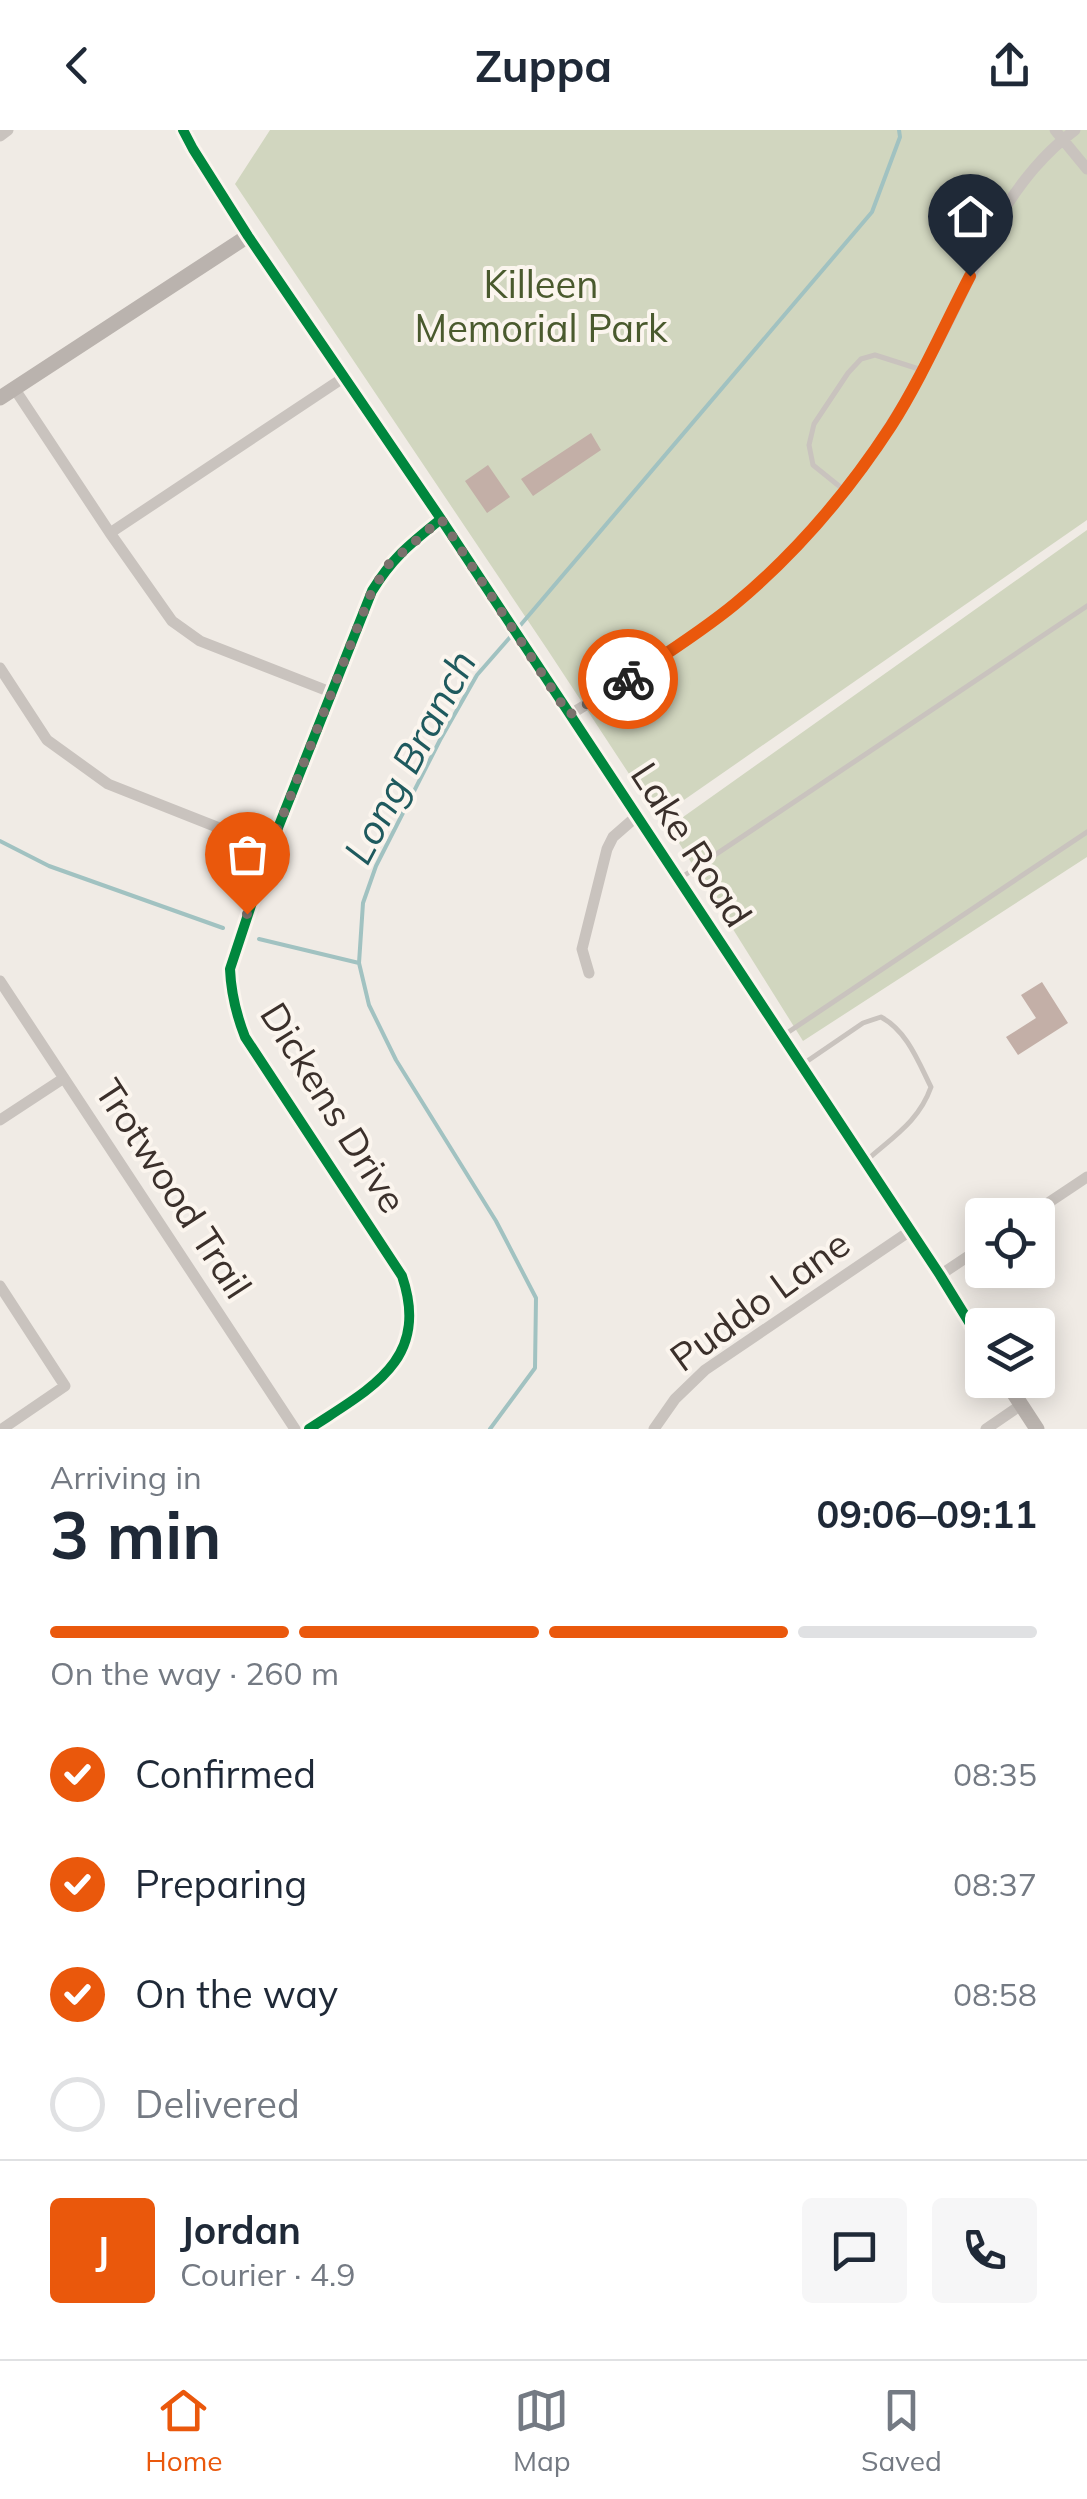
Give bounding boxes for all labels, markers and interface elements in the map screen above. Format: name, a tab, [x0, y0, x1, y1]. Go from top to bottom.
text: Zuppa	[475, 37, 612, 93]
icon: back	[50, 38, 105, 93]
icon: share	[982, 38, 1037, 93]
pin	[928, 174, 1013, 277]
icon: home	[943, 189, 998, 244]
park label: Killeen Memorial Park	[415, 260, 668, 352]
courier	[578, 629, 678, 729]
water label: Long Branch	[332, 641, 486, 872]
icon: bike	[601, 652, 656, 707]
street label: Lake Road	[621, 753, 763, 936]
pin	[205, 812, 290, 915]
icon: bag	[220, 827, 275, 882]
street label: Dickens Drive	[250, 993, 417, 1221]
street label: Trotwood Trail	[85, 1070, 263, 1307]
map controls	[965, 1198, 1055, 1398]
button: locate	[965, 1198, 1055, 1288]
street label: Puddo Lane	[660, 1219, 859, 1381]
button: layers	[965, 1308, 1055, 1398]
text: Arriving in	[50, 1457, 202, 1497]
text: 09:06–09:11	[817, 1490, 1037, 1538]
text: 3 min	[50, 1494, 221, 1575]
text: On the way · 260 m	[50, 1653, 339, 1693]
icon: check	[50, 1747, 105, 1802]
text: Confirmed	[135, 1750, 316, 1798]
text: 08:35	[953, 1754, 1037, 1794]
icon: check	[50, 1857, 105, 1912]
text: Preparing	[135, 1860, 307, 1908]
text: 08:37	[953, 1864, 1037, 1904]
icon: check	[50, 1967, 105, 2022]
text: On the way	[135, 1970, 338, 2018]
text: 08:58	[953, 1974, 1037, 2014]
text: Delivered	[135, 2080, 300, 2128]
button: chat	[802, 2198, 907, 2303]
button: phone	[932, 2198, 1037, 2303]
text: Jordan	[180, 2206, 301, 2254]
text: J	[96, 2226, 109, 2274]
text: Courier · 4.9	[180, 2254, 356, 2294]
tab: Home	[145, 2383, 222, 2478]
tab: Map	[513, 2383, 571, 2478]
tab: Saved	[861, 2383, 942, 2478]

